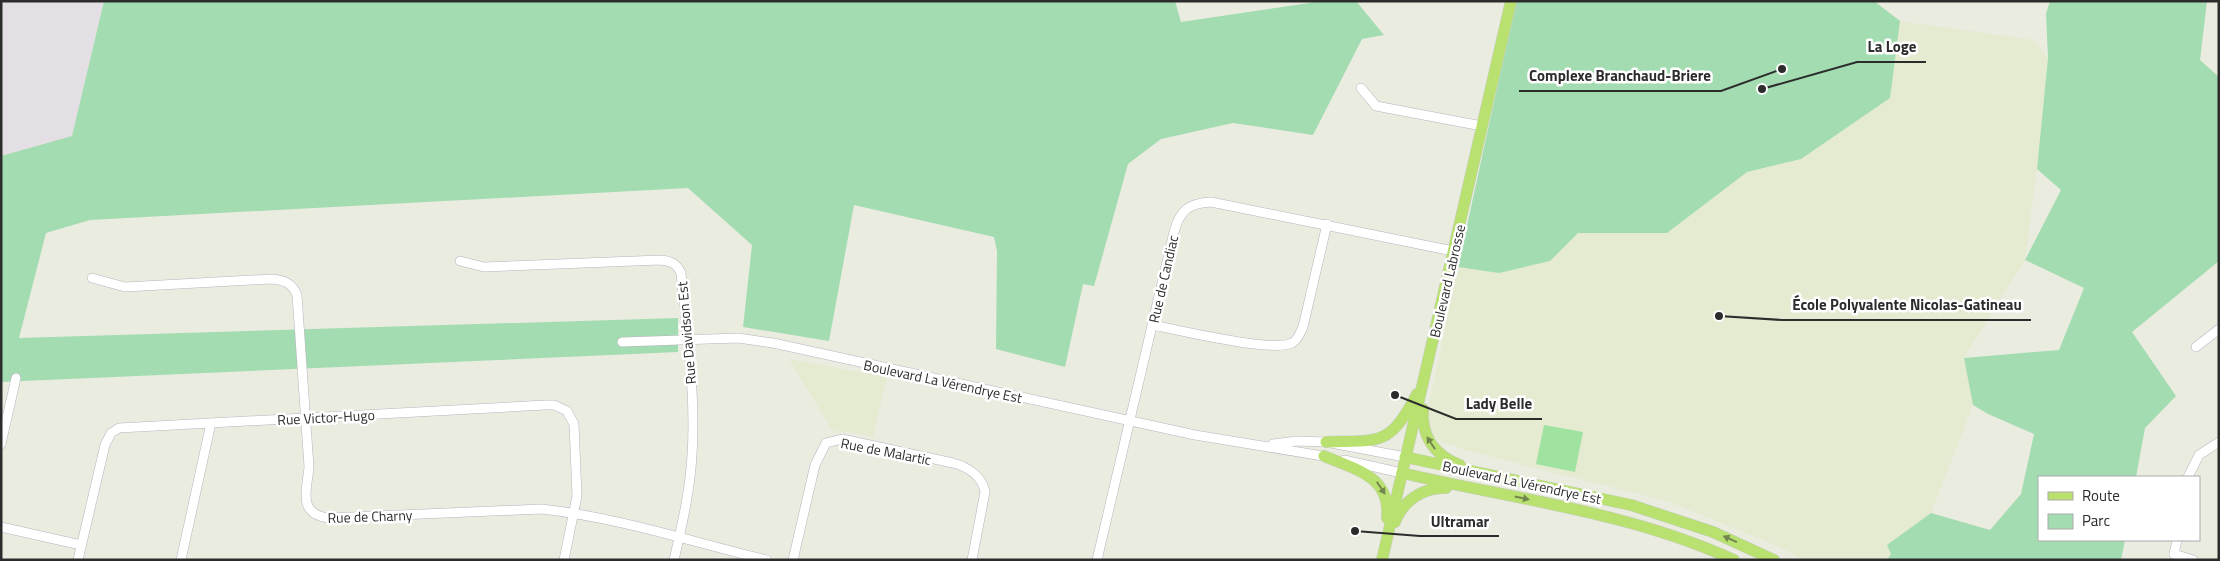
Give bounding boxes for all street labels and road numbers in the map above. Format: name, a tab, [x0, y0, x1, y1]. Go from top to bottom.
street label: Boulevard Labrosse	[1424, 222, 1470, 340]
street label: Rue de Candiac	[1143, 233, 1183, 325]
street label: Rue Davidson Est	[671, 281, 701, 385]
street label: Boulevard La Vérendrye Est	[862, 354, 1024, 408]
street label: Rue Victor-Hugo	[277, 404, 375, 430]
street label: Rue de Malartic	[839, 432, 933, 470]
street label: Boulevard La Vérendrye Est	[1441, 455, 1603, 509]
street label: Rue de Charny	[327, 504, 413, 528]

